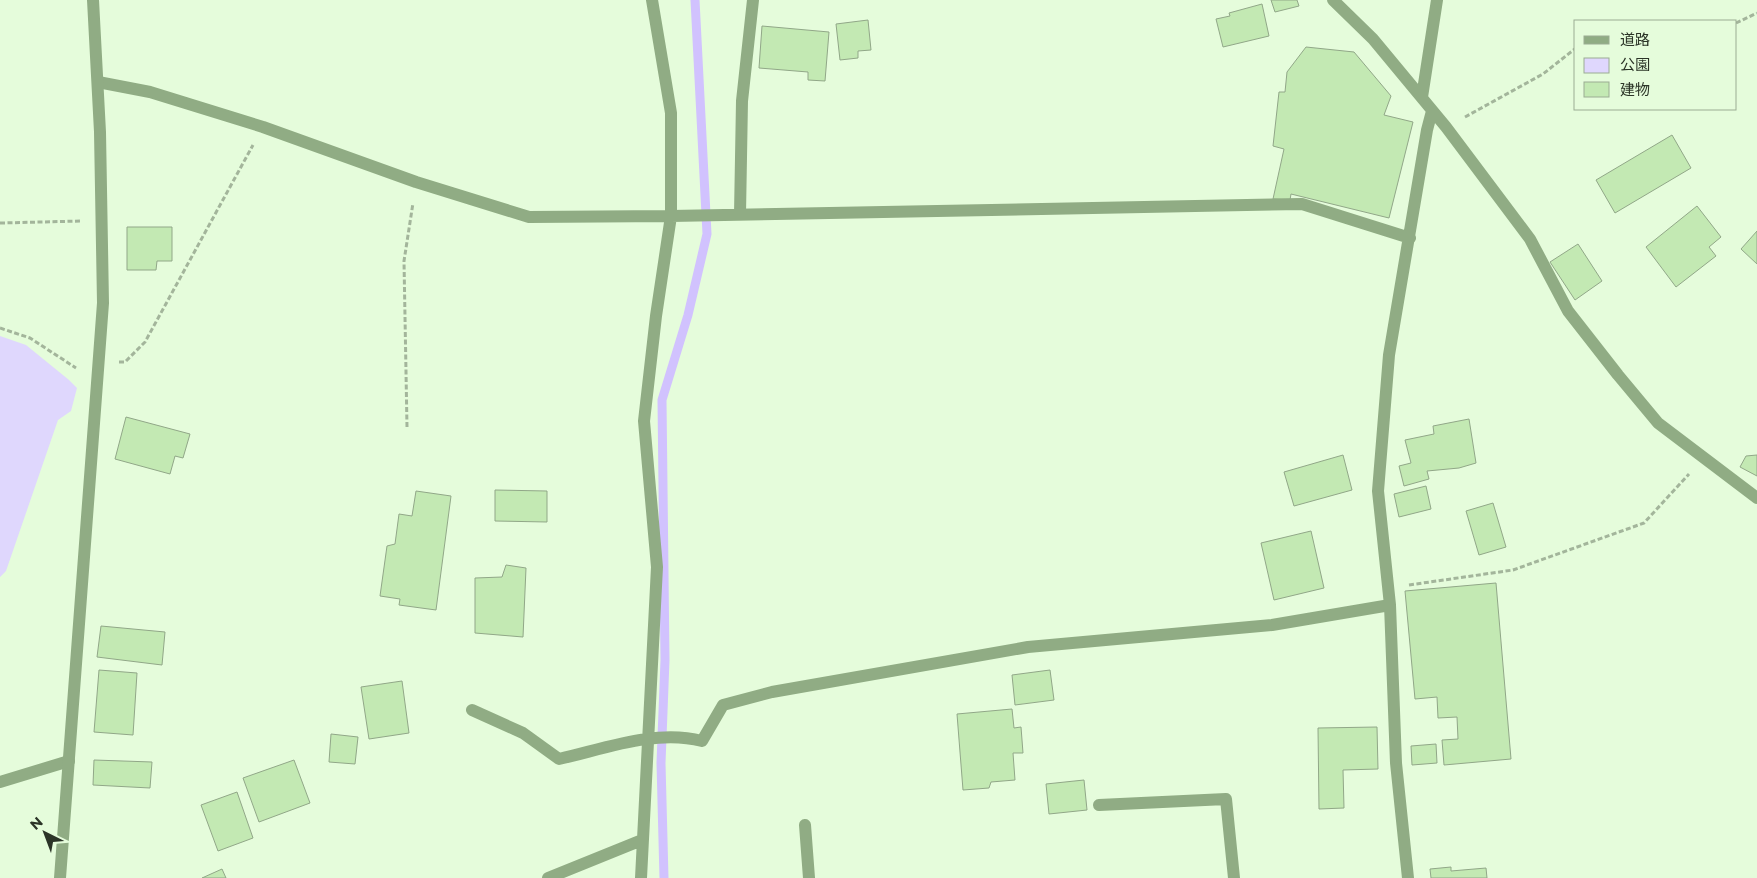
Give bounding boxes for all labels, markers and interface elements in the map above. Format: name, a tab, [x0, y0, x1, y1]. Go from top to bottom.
legend	[1574, 20, 1737, 110]
text: 道路	[1620, 30, 1650, 49]
text: 公園	[1620, 55, 1650, 74]
text: 建物	[1620, 80, 1650, 99]
north arrow	[20, 808, 70, 858]
text: N	[26, 813, 47, 834]

